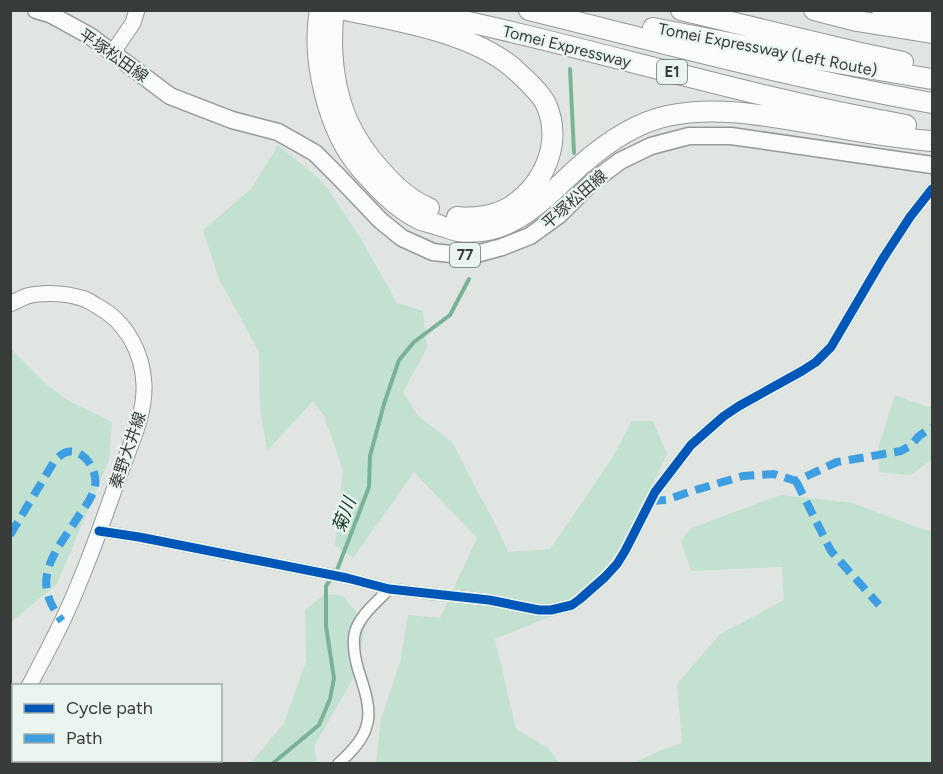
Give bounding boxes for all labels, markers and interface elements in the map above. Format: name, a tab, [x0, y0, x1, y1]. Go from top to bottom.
street label: Tomei Expressway (Left Route)	[657, 19, 879, 80]
street label: Tomei Expressway	[501, 21, 634, 72]
street label: 平塚松田線	[75, 25, 152, 86]
road number: E1	[657, 60, 687, 84]
street label: 平塚松田線	[538, 166, 611, 233]
road number: 77	[450, 243, 480, 267]
street label: 秦野大井線	[105, 409, 149, 491]
water label: 菊川	[327, 492, 361, 536]
legend	[12, 684, 222, 762]
text: Cycle path	[66, 697, 153, 719]
text: Path	[66, 727, 102, 749]

